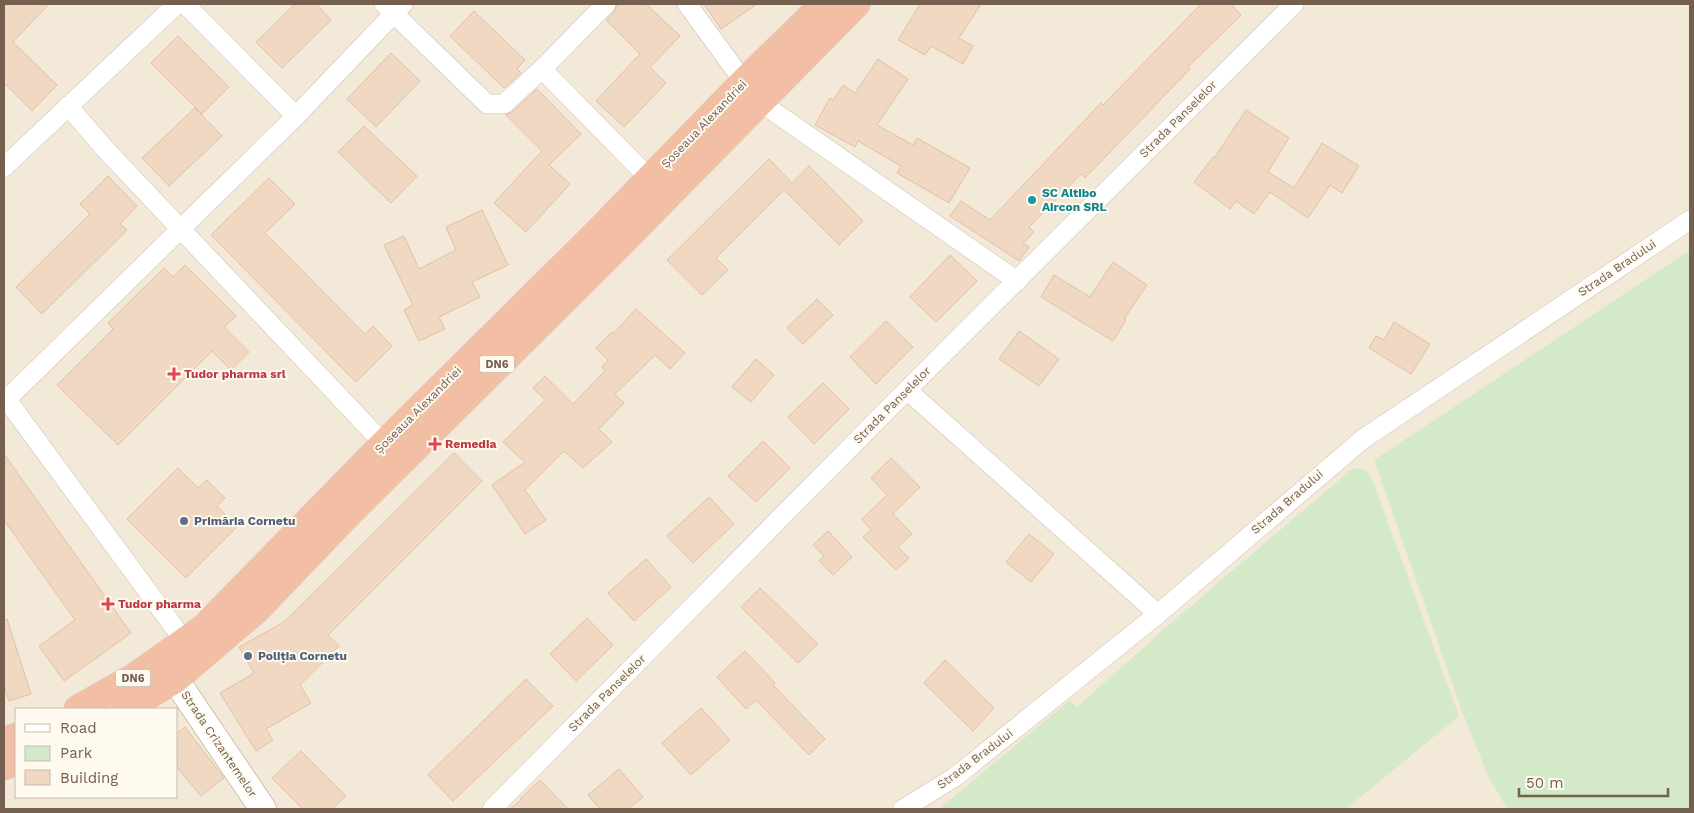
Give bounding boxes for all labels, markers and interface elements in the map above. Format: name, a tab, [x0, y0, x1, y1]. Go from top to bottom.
street label: Șoseaua Alexandriei	[658, 77, 750, 171]
street label: Strada Panselelor	[1136, 77, 1220, 161]
place label: SC Altibo Aircon SRL	[1042, 186, 1107, 214]
marker: SC Altibo Aircon SRL	[1026, 194, 1038, 206]
street label: Strada Bradului	[1575, 237, 1659, 299]
road number: DN6	[480, 356, 514, 372]
street label: Strada Panselelor	[850, 363, 934, 447]
street label: Șoseaua Alexandriei	[372, 364, 464, 456]
place label: Tudor pharma srl	[184, 367, 286, 381]
marker: Tudor pharma srl	[168, 368, 180, 380]
place label: Remedia	[445, 437, 496, 451]
marker: Remedia	[429, 438, 441, 450]
street label: Strada Bradului	[1248, 467, 1326, 537]
place label: Primăria Cornetu	[194, 514, 295, 528]
marker: Primăria Cornetu	[178, 515, 190, 527]
place label: Tudor pharma	[118, 597, 201, 611]
marker: Tudor pharma	[102, 598, 114, 610]
place label: Poliția Cornetu	[258, 649, 347, 663]
marker: Poliția Cornetu	[242, 650, 254, 662]
street label: Strada Panselelor	[565, 651, 649, 735]
road number: DN6	[116, 670, 150, 686]
street label: Strada Crizantemelor	[178, 688, 260, 800]
legend	[15, 708, 178, 798]
text: Road	[60, 719, 97, 737]
street label: Strada Bradului	[934, 726, 1016, 792]
text: Park	[60, 744, 93, 762]
scale bar	[1519, 766, 1668, 798]
text: Building	[60, 769, 118, 787]
text: 50 m	[1526, 774, 1563, 792]

